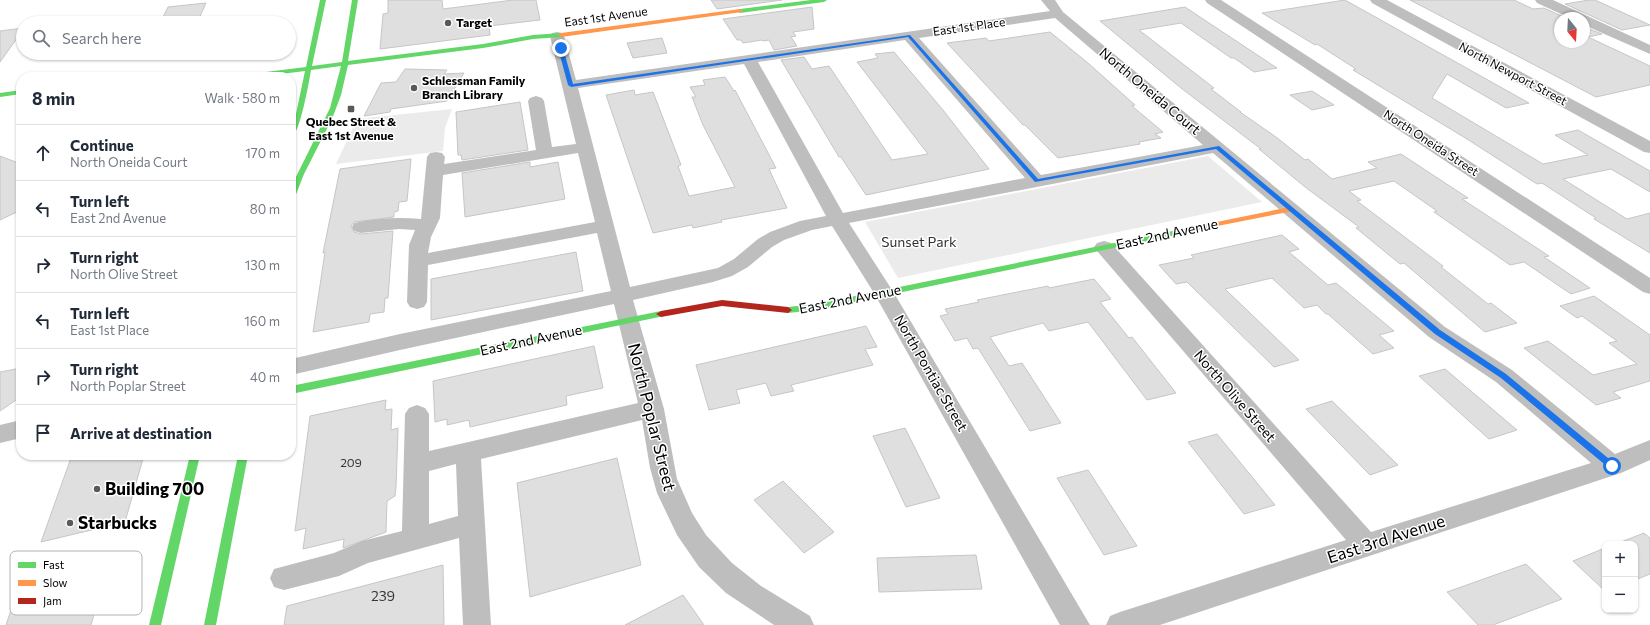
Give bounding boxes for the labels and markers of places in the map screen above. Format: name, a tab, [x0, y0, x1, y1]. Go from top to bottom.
place label: Target	[456, 15, 492, 29]
marker: Target	[443, 18, 453, 28]
place label: Schlessman Family Branch Library	[422, 73, 526, 101]
marker: Schlessman Family Branch Library	[409, 83, 419, 93]
marker: Quebec Street & East 1st Avenue	[346, 104, 356, 114]
place label: Quebec Street & East 1st Avenue	[306, 114, 397, 142]
place label: Building 700	[105, 478, 204, 499]
marker: Building 700	[92, 484, 102, 494]
place label: Starbucks	[78, 512, 157, 533]
marker: Starbucks	[65, 518, 75, 528]

